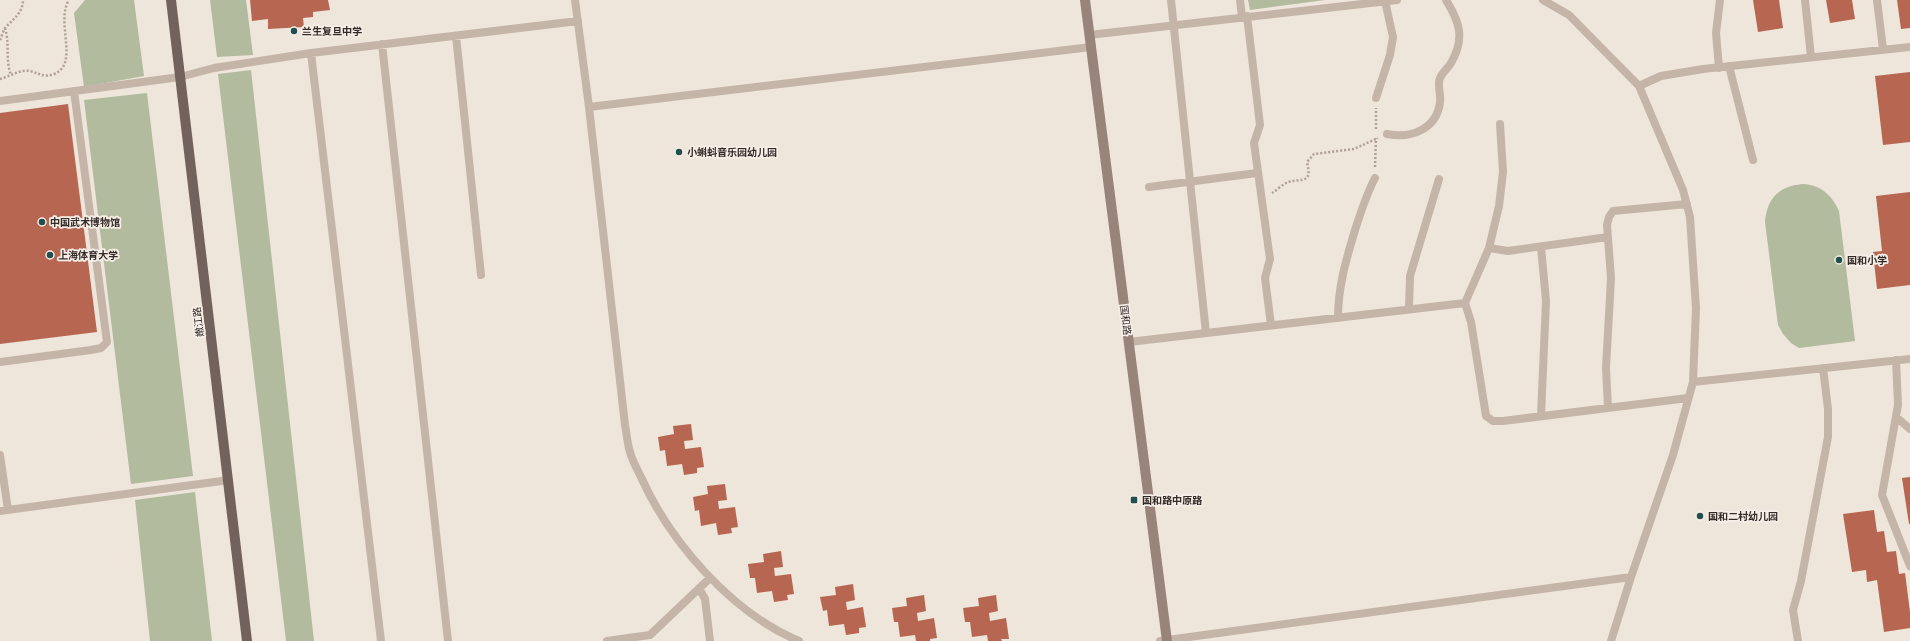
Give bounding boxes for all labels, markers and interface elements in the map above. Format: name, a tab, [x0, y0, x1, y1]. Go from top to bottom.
place label: 兰生复旦中学	[302, 25, 362, 38]
marker: 兰生复旦中学	[289, 26, 299, 36]
place label: 小蝌蚪音乐园幼儿园	[687, 146, 777, 159]
marker: 小蝌蚪音乐园幼儿园	[674, 147, 684, 157]
place label: 中国武术博物馆	[50, 216, 120, 229]
marker: 中国武术博物馆	[37, 217, 47, 227]
place label: 上海体育大学	[58, 249, 118, 262]
marker: 上海体育大学	[45, 250, 55, 260]
place label: 国和小学	[1847, 254, 1887, 267]
marker: 国和小学	[1834, 255, 1844, 265]
street label: 国和路	[1117, 304, 1134, 336]
street label: 嫩江路	[190, 306, 207, 338]
place label: 国和路中原路	[1142, 494, 1203, 507]
marker: 国和路中原路	[1129, 495, 1139, 505]
place label: 国和二村幼儿园	[1708, 510, 1778, 523]
marker: 国和二村幼儿园	[1695, 511, 1705, 521]

